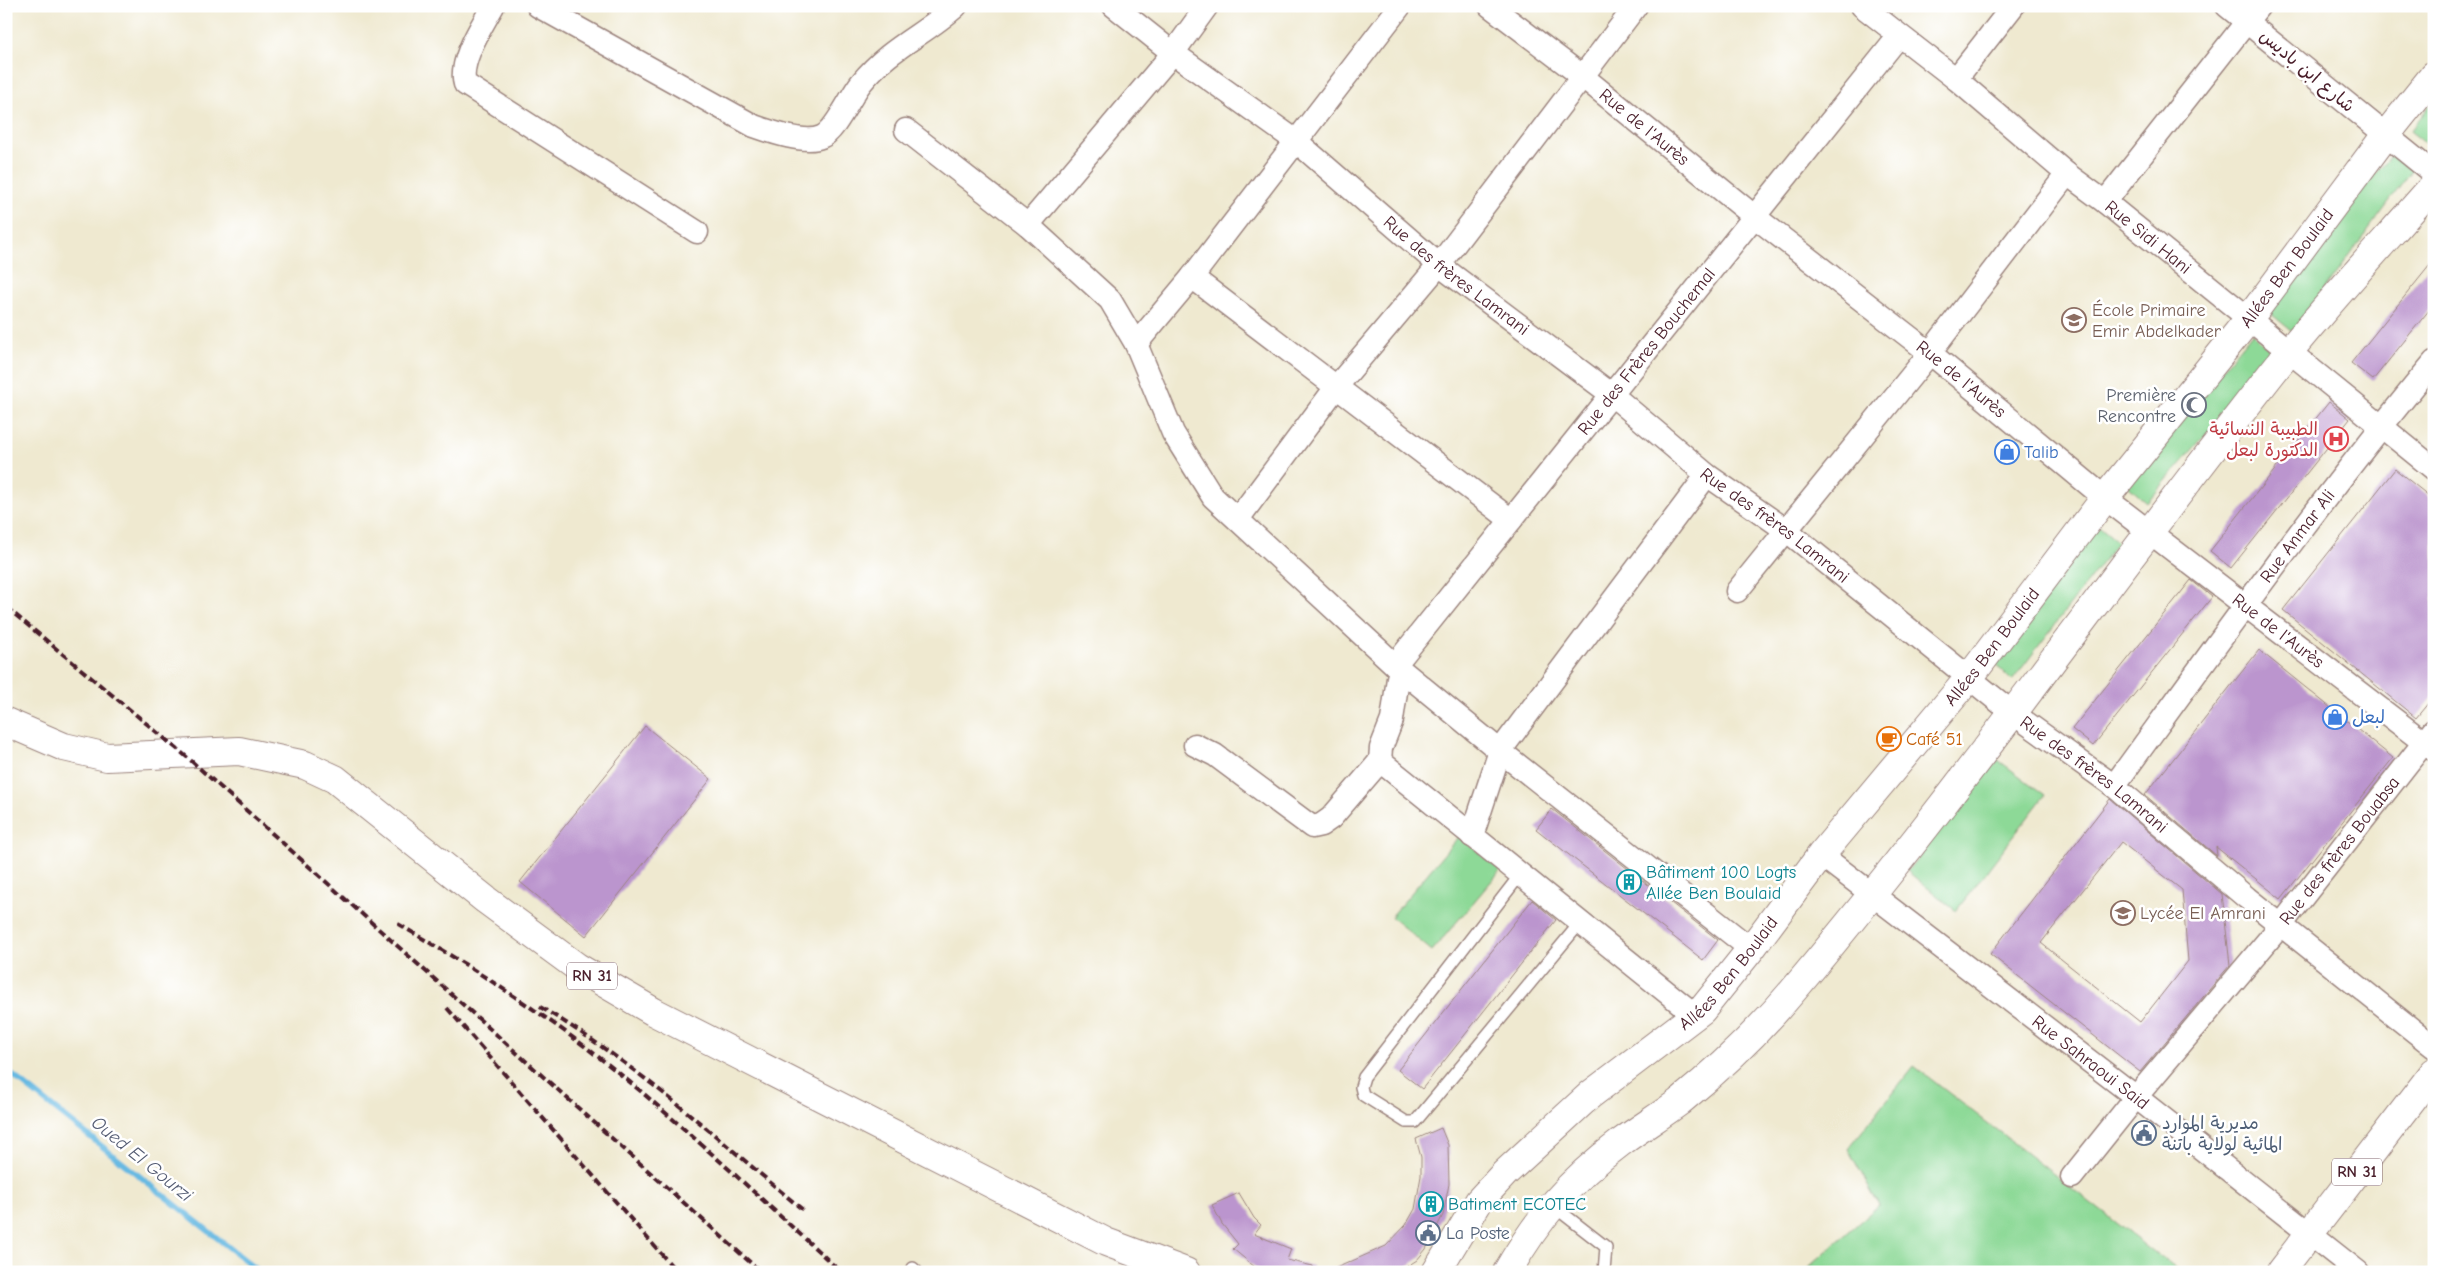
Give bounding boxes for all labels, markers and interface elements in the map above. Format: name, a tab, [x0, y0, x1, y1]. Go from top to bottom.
street label: شارع ابن باديس	[2255, 25, 2359, 118]
street label: Rue de l'Aurès	[1595, 84, 1694, 170]
street label: Rue Sidi Hani	[2101, 196, 2196, 278]
street label: Allées Ben Boulaid	[2236, 204, 2338, 332]
street label: Rue des frères Lamrani	[1379, 211, 1533, 339]
street label: Rue des Frères Bouchemal	[1573, 264, 1720, 439]
place label: École Primaire Emir Abdelkader	[2092, 299, 2222, 342]
school or university icon: École Primaire Emir Abdelkader	[2061, 307, 2087, 333]
street label: Rue de l'Aurès	[1912, 336, 2010, 422]
place label: Première Rencontre	[2097, 385, 2176, 427]
mosque icon: Première Rencontre	[2181, 392, 2207, 418]
place label: الطبيبة النسائية الدكتورة لبعل	[2209, 419, 2318, 462]
hospital icon: الطبيبة النسائية الدكتورة لبعل	[2323, 426, 2349, 452]
shop icon: Talib	[1994, 439, 2020, 465]
place label: Talib	[2024, 442, 2059, 463]
street label: Rue des frères Lamrani	[1696, 463, 1854, 587]
street label: Rue Anmar Ali	[2255, 485, 2339, 587]
street label: Allées Ben Boulaid	[1940, 584, 2044, 710]
street label: Rue de l'Aurès	[2228, 589, 2328, 672]
shop icon: لبعل	[2322, 704, 2348, 730]
place label: لبعل	[2352, 707, 2385, 728]
street label: Rue des frères Lamrani	[2016, 711, 2172, 837]
cafe icon: Café 51	[1876, 726, 1902, 752]
place label: Café 51	[1906, 729, 1963, 750]
street label: Rue des frères Bouabsa	[2275, 772, 2404, 929]
place label: Bâtiment 100 Logts Allée Ben Boulaid	[1646, 862, 1796, 904]
building icon: Bâtiment 100 Logts Allée Ben Boulaid	[1616, 869, 1642, 895]
school or university icon: Lycée El Amrani	[2110, 900, 2136, 926]
place label: Lycée El Amrani	[2140, 903, 2266, 924]
street label: Allées Ben Boulaid	[1674, 912, 1782, 1034]
road number: RN 31	[567, 962, 617, 989]
street label: Rue Sahraoui Said	[2028, 1011, 2153, 1114]
water label: Oued El Gourzi	[87, 1112, 197, 1207]
place label: مديرية الموارد المائية لولاية باتنة	[2162, 1113, 2282, 1156]
public building icon: مديرية الموارد المائية لولاية باتنة	[2131, 1120, 2157, 1146]
road number: RN 31	[2332, 1158, 2382, 1186]
building icon: Batiment ECOTEC	[1418, 1191, 1444, 1217]
place label: Batiment ECOTEC	[1448, 1194, 1586, 1215]
public building icon: La Poste	[1415, 1220, 1441, 1246]
place label: La Poste	[1446, 1223, 1510, 1244]

